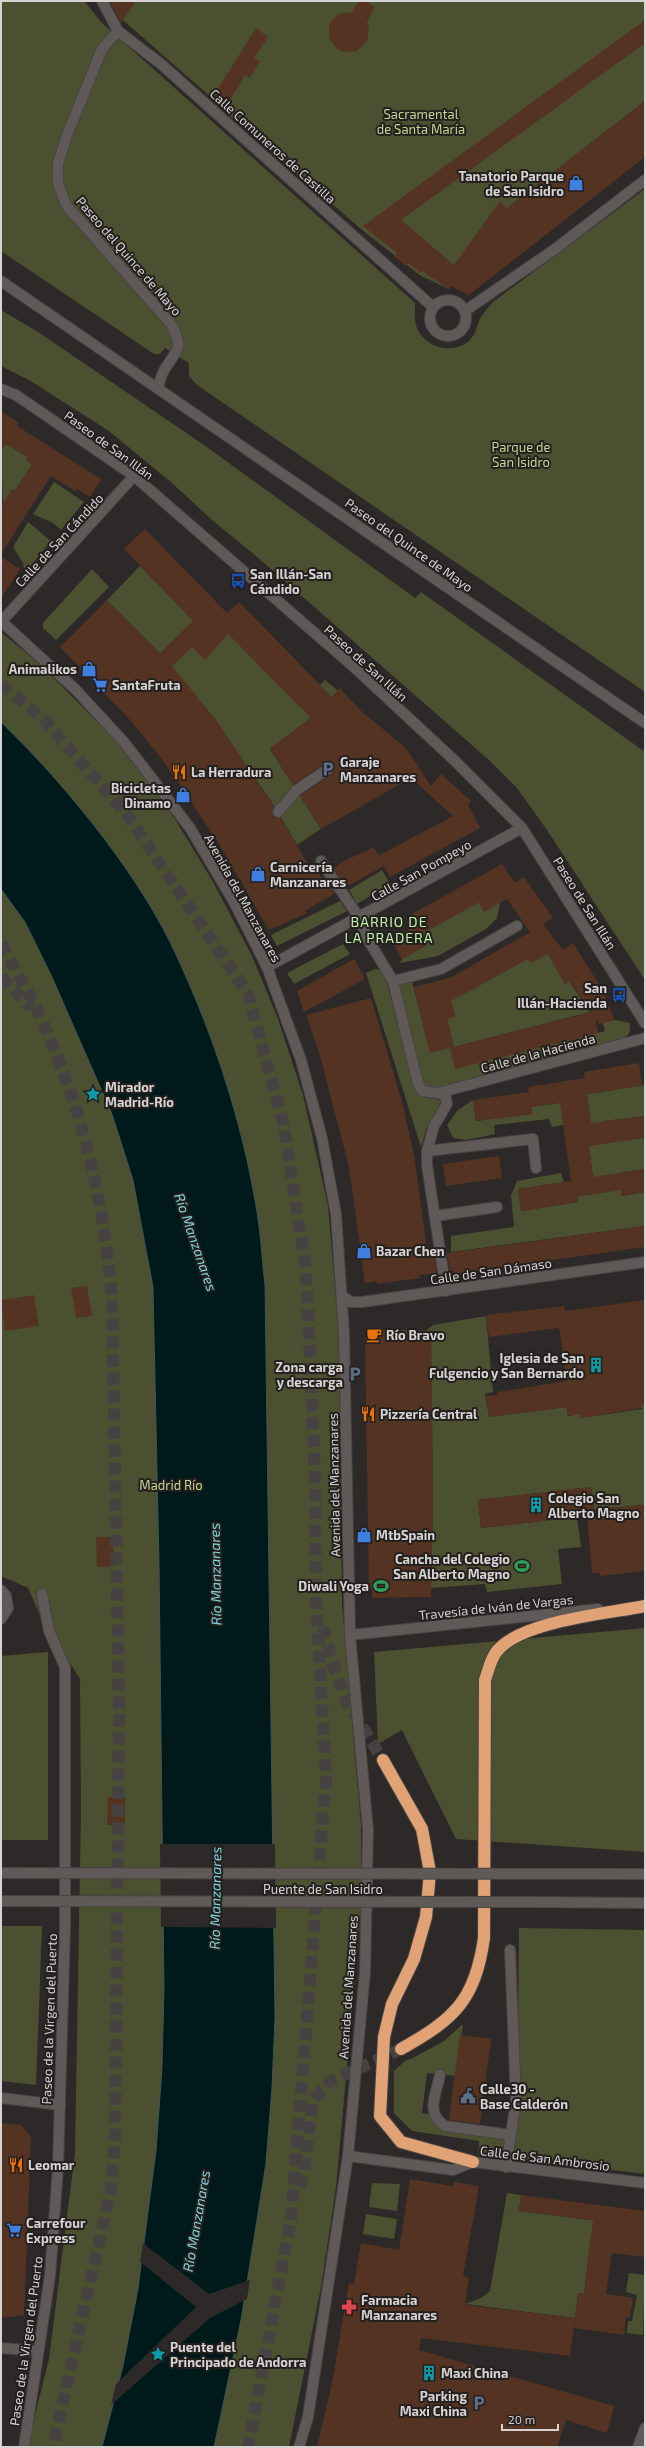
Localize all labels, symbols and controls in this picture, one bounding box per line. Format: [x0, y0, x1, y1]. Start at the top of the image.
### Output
street label: Calle Comuneros de Castilla [207, 85, 339, 207]
park label: Sacramental de Santa María [377, 106, 465, 137]
place label: Tanatorio Parque de San Isidro [458, 168, 564, 199]
shop icon: Tanatorio Parque de San Isidro [567, 174, 585, 192]
street label: Paseo del Quince de Mayo [73, 193, 185, 319]
street label: Paseo de San Illán [61, 407, 157, 483]
park label: Parque de San Isidro [492, 439, 550, 470]
street label: Calle de San Cándido [12, 490, 106, 590]
street label: Paseo del Quince de Mayo [342, 495, 476, 595]
place label: San Illán-San Cándido [250, 566, 332, 597]
bus stop icon: San Illán-San Cándido [229, 572, 247, 590]
street label: Paseo de San Illán [321, 621, 411, 705]
shop icon: Animalikos [80, 660, 98, 678]
place label: Animalikos [9, 661, 77, 677]
supermarket icon: SantaFruta [91, 676, 109, 694]
place label: SantaFruta [112, 677, 181, 693]
place label: Garaje Manzanares [340, 754, 416, 785]
parking icon: Garaje Manzanares [319, 760, 337, 778]
restaurant icon: La Herradura [170, 763, 188, 781]
place label: La Herradura [191, 764, 271, 780]
place label: Bicicletas Dinamo [111, 780, 171, 811]
shop icon: Bicicletas Dinamo [174, 786, 192, 804]
street label: Avenida del Manzanares [201, 831, 285, 965]
street label: Calle San Pompeyo [368, 836, 474, 904]
street label: Paseo de San Illán [550, 854, 620, 952]
place label: Carnicería Manzanares [270, 859, 346, 890]
shop icon: Carnicería Manzanares [249, 865, 267, 883]
district label: BARRIO DE LA PRADERA [345, 913, 433, 946]
place label: San Illán-Hacienda [517, 980, 607, 1011]
bus stop icon: San Illán-Hacienda [610, 986, 628, 1004]
street label: Calle de la Hacienda [479, 1030, 597, 1076]
place label: Mirador Madrid-Río [105, 1079, 174, 1110]
place icon: Mirador Madrid-Río [84, 1085, 102, 1103]
water label: Río Manzanares [171, 1191, 221, 1293]
shop icon: Bazar Chen [355, 1242, 373, 1260]
place label: Bazar Chen [376, 1243, 445, 1259]
street label: Calle de San Dámaso [429, 1255, 553, 1287]
cafe icon: Río Bravo [365, 1326, 383, 1344]
place label: Río Bravo [386, 1327, 445, 1343]
place label: Iglesia de San Fulgencio y San Bernardo [429, 1350, 584, 1381]
building icon: Iglesia de San Fulgencio y San Bernardo [587, 1356, 605, 1374]
place label: Zona carga y descarga [275, 1359, 343, 1390]
parking icon: Zona carga y descarga [346, 1365, 364, 1383]
restaurant icon: Pizzería Central [359, 1405, 377, 1423]
place label: Pizzería Central [380, 1406, 478, 1422]
street label: Avenida del Manzanares [325, 1413, 343, 1557]
park label: Madrid Río [139, 1477, 203, 1493]
place label: Colegio San Alberto Magno [548, 1490, 640, 1521]
building icon: Colegio San Alberto Magno [527, 1496, 545, 1514]
water label: Río Manzanares [206, 1523, 224, 1625]
shop icon: MtbSpain [355, 1526, 373, 1544]
place label: MtbSpain [376, 1527, 435, 1543]
place label: Cancha del Colegio San Alberto Magno [393, 1551, 510, 1582]
sports icon: Cancha del Colegio San Alberto Magno [513, 1557, 531, 1575]
sports icon: Diwali Yoga [372, 1577, 390, 1595]
place label: Diwali Yoga [298, 1578, 369, 1594]
street label: Travesía de Iván de Vargas [418, 1591, 574, 1623]
water label: Río Manzanares [206, 1847, 224, 1949]
street label: Puente de San Isidro [263, 1881, 383, 1897]
street label: Avenida del Manzanares [335, 1915, 361, 2059]
street label: Paseo de la Virgen del Puerto [38, 1933, 60, 2105]
place label: Calle30 - Base Calderón [480, 2081, 568, 2112]
public building icon: Calle30 - Base Calderón [459, 2087, 477, 2105]
street label: Calle de San Ambrosio [479, 2142, 611, 2174]
restaurant icon: Leomar [7, 2156, 25, 2174]
place label: Leomar [28, 2157, 75, 2173]
water label: Río Manzanares [179, 2169, 213, 2273]
place label: Carrefour Express [26, 2215, 86, 2246]
supermarket icon: Carrefour Express [5, 2221, 23, 2239]
street label: Paseo de la Virgen del Puerto [6, 2255, 46, 2427]
place label: Farmacia Manzanares [361, 2292, 437, 2323]
pharmacy icon: Farmacia Manzanares [340, 2298, 358, 2316]
place label: Puente del Principado de Andorra [170, 2339, 306, 2370]
place icon: Puente del Principado de Andorra [149, 2345, 167, 2363]
building icon: Maxi China [420, 2364, 438, 2382]
place label: Maxi China [441, 2365, 508, 2381]
place label: Parking Maxi China [400, 2388, 467, 2419]
parking icon: Parking Maxi China [470, 2394, 488, 2412]
scale bar [502, 2406, 558, 2432]
text: 20 m [508, 2412, 535, 2426]

